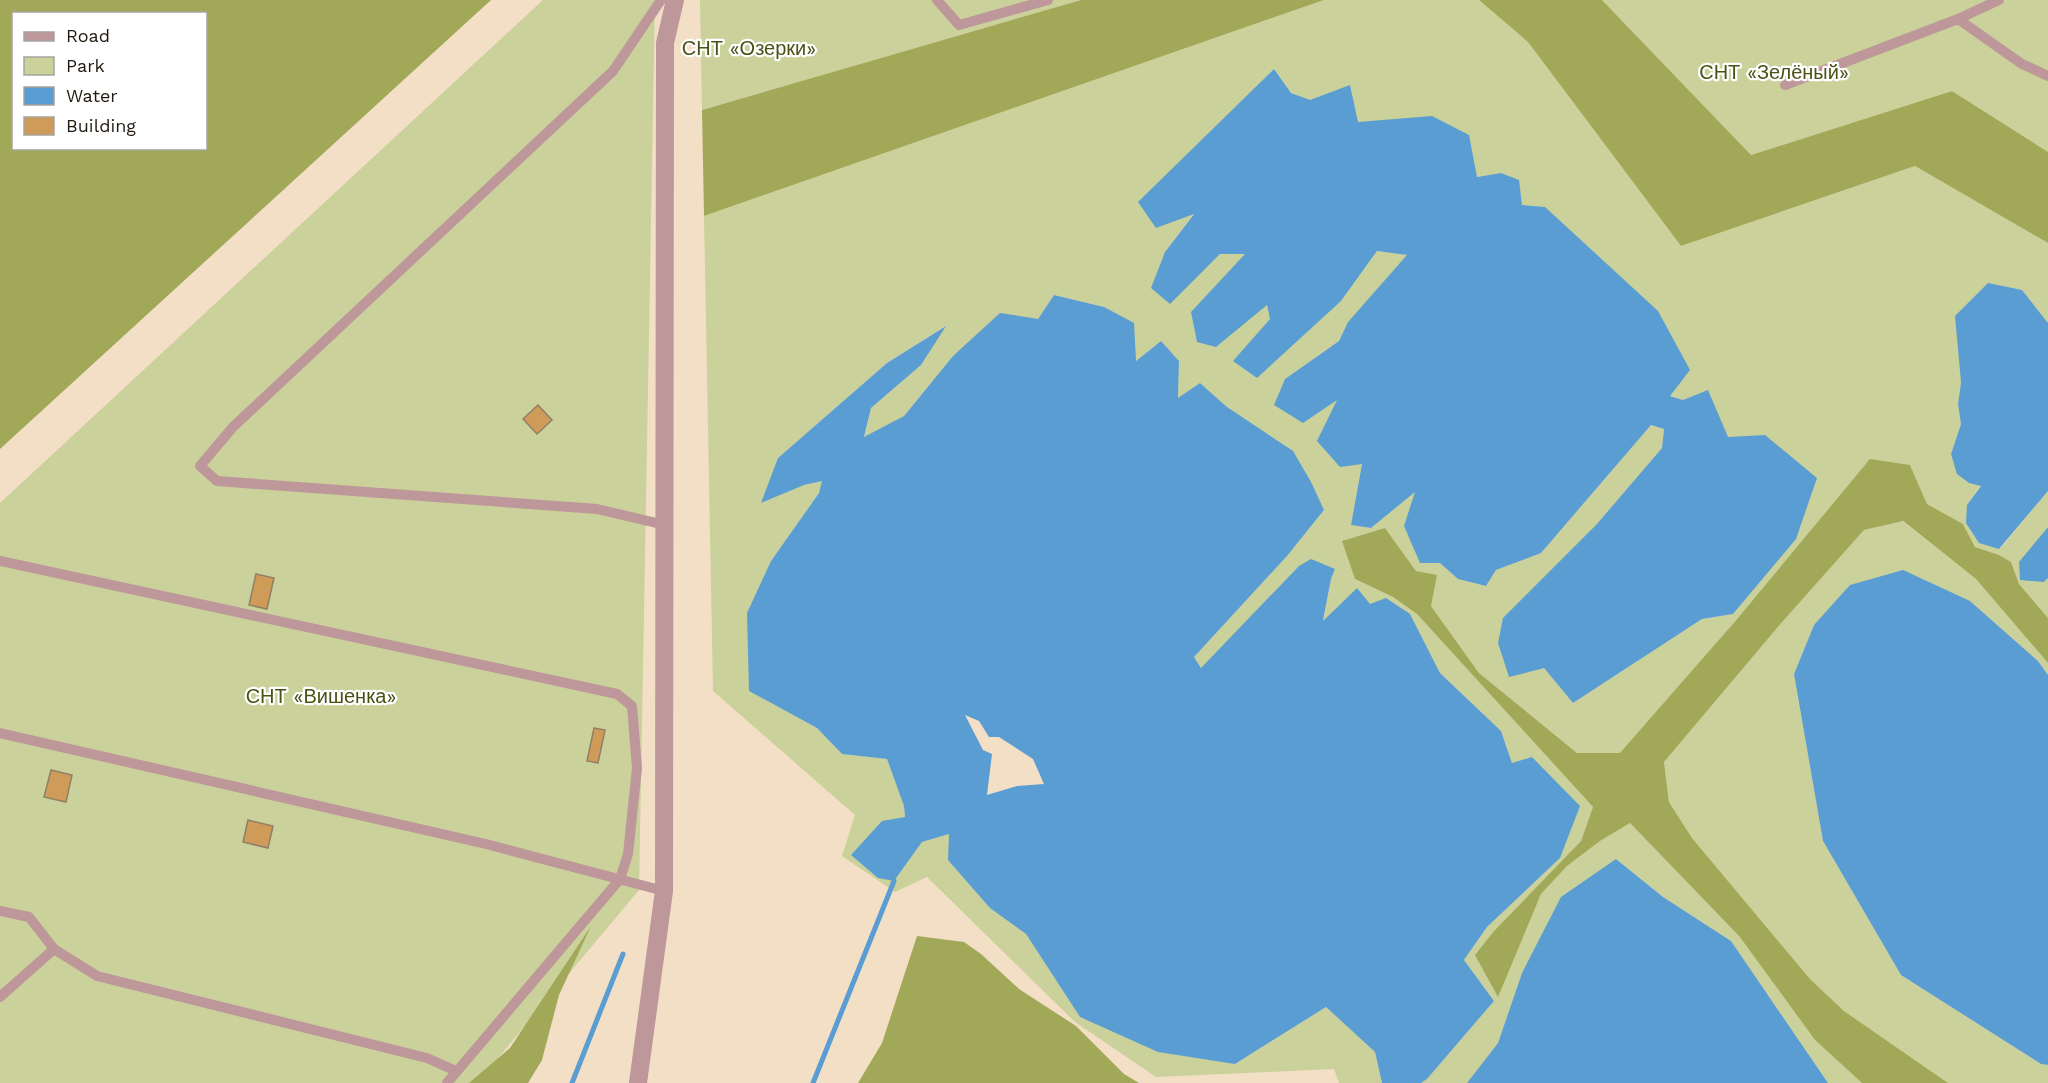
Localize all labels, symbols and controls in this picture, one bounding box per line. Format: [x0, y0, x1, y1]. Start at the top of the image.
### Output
legend [12, 12, 207, 150]
text: Road [66, 25, 110, 46]
park label: СНТ «Озерки» [682, 36, 816, 60]
text: Park [66, 55, 105, 76]
park label: СНТ «Зелёный» [1699, 60, 1849, 84]
text: Water [66, 85, 118, 106]
text: Building [66, 115, 136, 136]
park label: СНТ «Вишенка» [246, 684, 396, 708]

